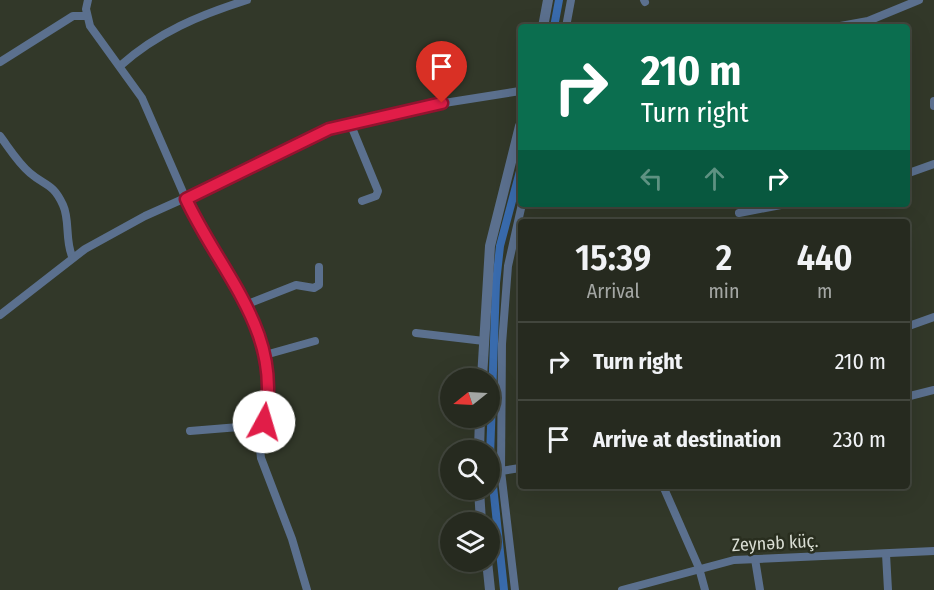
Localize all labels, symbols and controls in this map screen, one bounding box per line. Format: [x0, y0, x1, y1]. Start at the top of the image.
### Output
pin [416, 41, 467, 103]
text: 210 m [641, 46, 741, 96]
icon: right [542, 48, 620, 126]
icon: arrive [425, 50, 458, 83]
text: Turn right [641, 97, 749, 129]
icon: left [635, 162, 668, 195]
icon: ahead [698, 162, 731, 195]
icon: right [761, 162, 794, 195]
text: 15:39 [575, 236, 651, 280]
text: 2 [716, 236, 732, 280]
text: 440 [797, 236, 853, 280]
text: Arrival [587, 279, 640, 303]
text: min [708, 279, 739, 303]
text: m [817, 279, 832, 303]
icon: right [542, 345, 575, 378]
text: Turn right [593, 348, 682, 375]
text: 210 m [835, 348, 886, 375]
north arrow [440, 368, 500, 428]
map controls [440, 368, 500, 572]
position arrow [232, 390, 296, 454]
icon: arrive [542, 423, 575, 456]
text: Arrive at destination [593, 426, 781, 453]
text: 230 m [833, 426, 886, 453]
button: search [440, 440, 500, 500]
button: layers [440, 512, 500, 572]
street label: Zeynəb küç. [731, 530, 819, 556]

